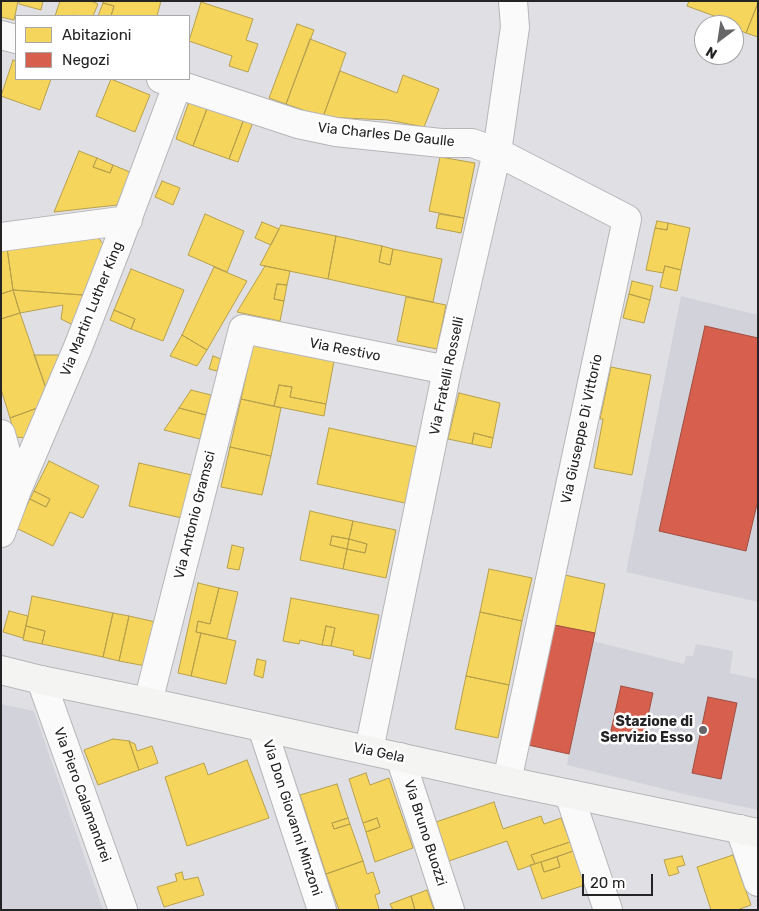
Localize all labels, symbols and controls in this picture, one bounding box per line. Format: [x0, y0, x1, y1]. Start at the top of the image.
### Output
legend [15, 15, 190, 80]
north arrow [694, 15, 744, 65]
text: Abitazioni [62, 26, 131, 44]
text: N [703, 43, 720, 62]
text: Negozi [62, 51, 110, 69]
street label: Via Charles De Gaulle [317, 119, 455, 151]
street label: Via Martin Luther King [57, 239, 127, 379]
street label: Via Fratelli Rosselli [426, 315, 468, 437]
street label: Via Restivo [308, 335, 382, 365]
street label: Via Giuseppe Di Vittorio [558, 353, 606, 505]
street label: Via Antonio Gramsci [171, 449, 219, 581]
place label: Stazione di Servizio Esso [600, 714, 693, 746]
marker: Stazione di Servizio Esso [697, 724, 709, 736]
street label: Via Piero Calamandrei [50, 725, 114, 865]
street label: Via Don Giovanni Minzoni [259, 738, 325, 898]
street label: Via Gela [352, 739, 406, 767]
street label: Via Bruno Buozzi [400, 778, 450, 888]
scale bar [584, 864, 655, 896]
text: 20 m [590, 874, 625, 892]

